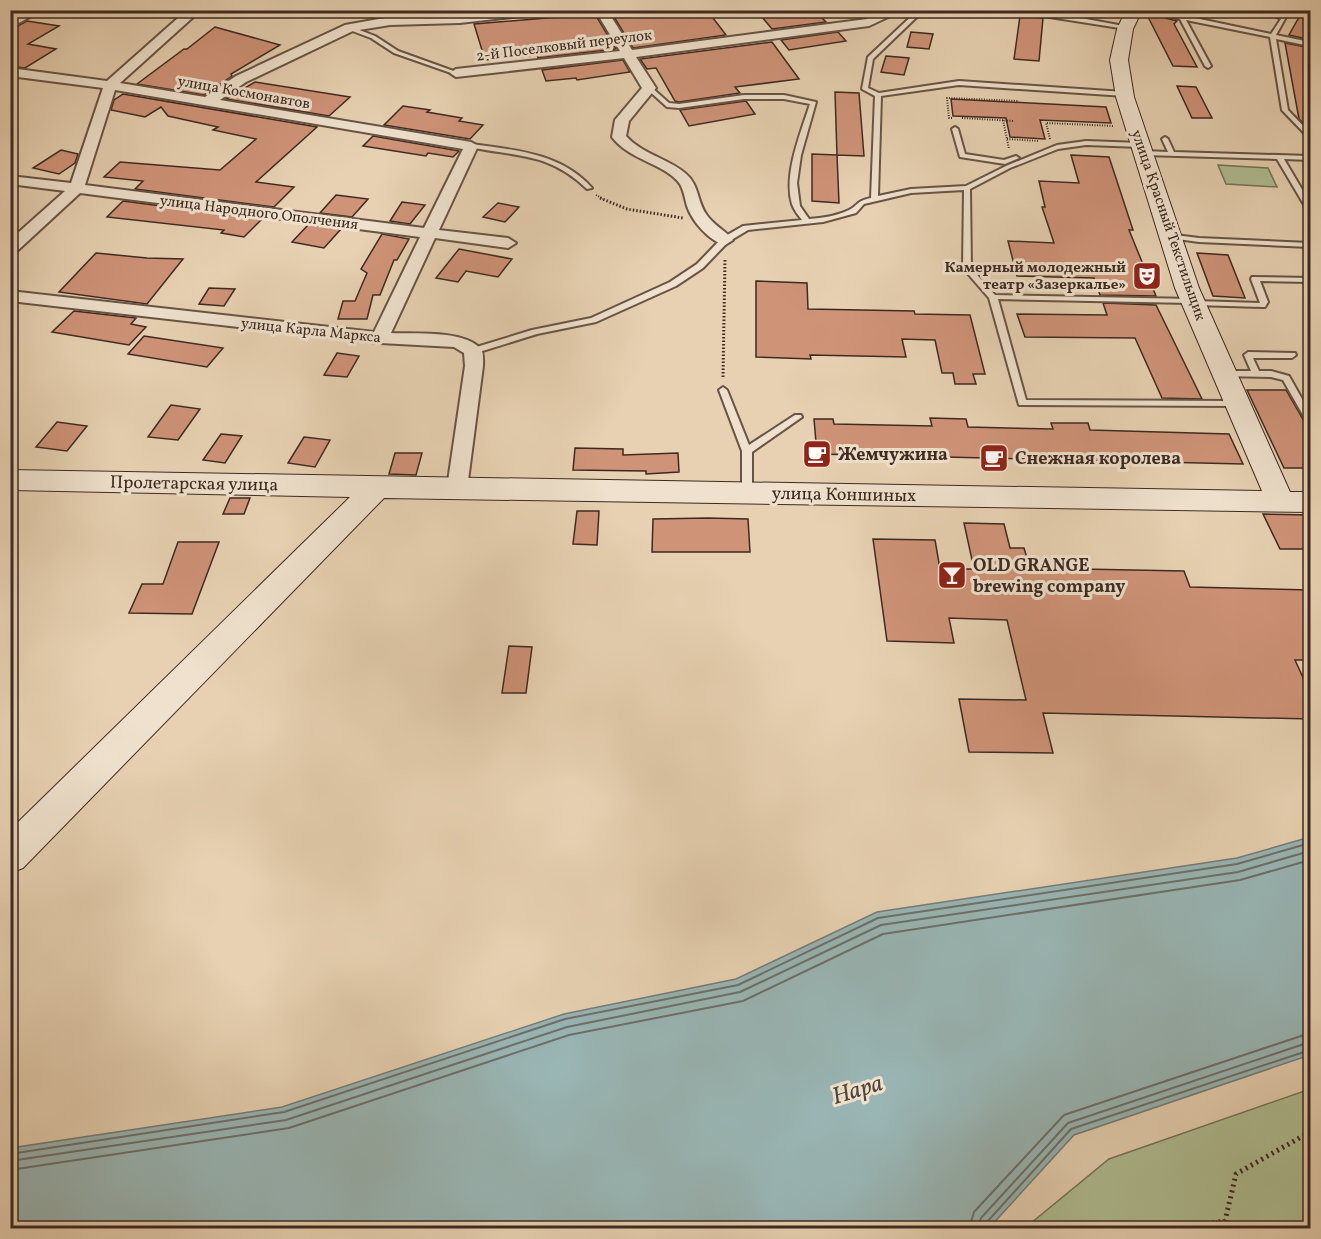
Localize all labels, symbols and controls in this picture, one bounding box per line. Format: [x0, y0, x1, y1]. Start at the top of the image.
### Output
street label: 2-й Поселковый переулок [475, 25, 653, 68]
street label: улица Космонавтов [176, 71, 312, 115]
street label: улица Красный Текстильщик [1125, 127, 1210, 324]
street label: улица Народного Ополчения [158, 191, 359, 236]
place label: Камерный молодежный театр «Зазеркалье» [945, 258, 1126, 296]
theatre icon: Камерный молодежный театр «Зазеркалье» [1131, 260, 1163, 292]
street label: улица Карла Маркса [240, 314, 382, 349]
cafe icon: Жемчужина [801, 438, 833, 470]
cafe icon: Снежная королева [978, 442, 1010, 474]
place label: Жемчужина [838, 443, 948, 468]
place label: Снежная королева [1015, 447, 1181, 472]
street label: Пролетарская улица [110, 471, 278, 498]
street label: улица Коншиных [771, 482, 917, 509]
place label: OLD GRANGE brewing company [973, 554, 1125, 600]
bar icon: OLD GRANGE brewing company [936, 559, 968, 591]
water label: Нара [828, 1067, 887, 1115]

